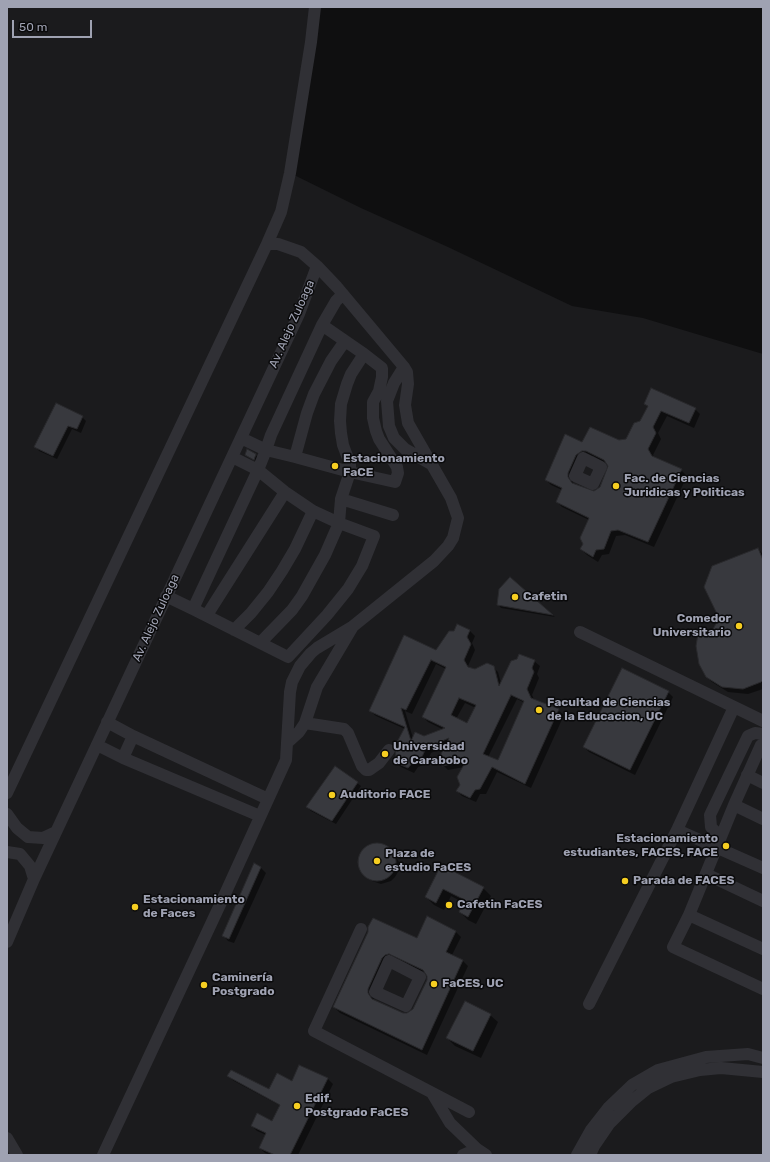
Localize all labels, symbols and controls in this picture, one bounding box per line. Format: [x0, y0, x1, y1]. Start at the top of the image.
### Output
scale bar [14, 12, 94, 38]
text: 50 m [19, 20, 47, 34]
street label: Av. Alejo Zuloaga [266, 278, 318, 370]
place label: Estacionamiento FaCE [343, 452, 445, 480]
marker: Estacionamiento FaCE [330, 461, 340, 471]
place label: Fac. de Ciencias Juridicas y Politicas [624, 472, 745, 500]
marker: Fac. de Ciencias Juridicas y Politicas [611, 481, 621, 491]
street label: Av. Alejo Zuloaga [129, 572, 183, 664]
place label: Cafetin [523, 590, 568, 604]
marker: Cafetin [510, 592, 520, 602]
place label: Comedor Universitario [653, 612, 731, 640]
marker: Comedor Universitario [734, 621, 744, 631]
place label: Facultad de Ciencias de la Educacion, UC [547, 696, 670, 724]
marker: Facultad de Ciencias de la Educacion, UC [534, 705, 544, 715]
place label: Universidad de Carabobo [393, 740, 468, 768]
marker: Universidad de Carabobo [380, 749, 390, 759]
place label: Auditorio FACE [340, 788, 430, 802]
marker: Auditorio FACE [327, 790, 337, 800]
place label: Estacionamiento estudiantes, FACES, FACE [563, 832, 718, 860]
marker: Estacionamiento estudiantes, FACES, FACE [721, 841, 731, 851]
place label: Plaza de estudio FaCES [385, 847, 471, 875]
marker: Plaza de estudio FaCES [372, 856, 382, 866]
place label: Parada de FACES [633, 874, 734, 888]
marker: Parada de FACES [620, 876, 630, 886]
place label: Estacionamiento de Faces [143, 893, 245, 921]
place label: Cafetin FaCES [457, 898, 542, 912]
marker: Cafetin FaCES [444, 900, 454, 910]
marker: Estacionamiento de Faces [130, 902, 140, 912]
place label: Caminería Postgrado [212, 971, 275, 999]
place label: FaCES, UC [442, 977, 503, 991]
marker: FaCES, UC [429, 979, 439, 989]
marker: Caminería Postgrado [199, 980, 209, 990]
place label: Edif. Postgrado FaCES [305, 1092, 408, 1120]
marker: Edif. Postgrado FaCES [292, 1101, 302, 1111]

